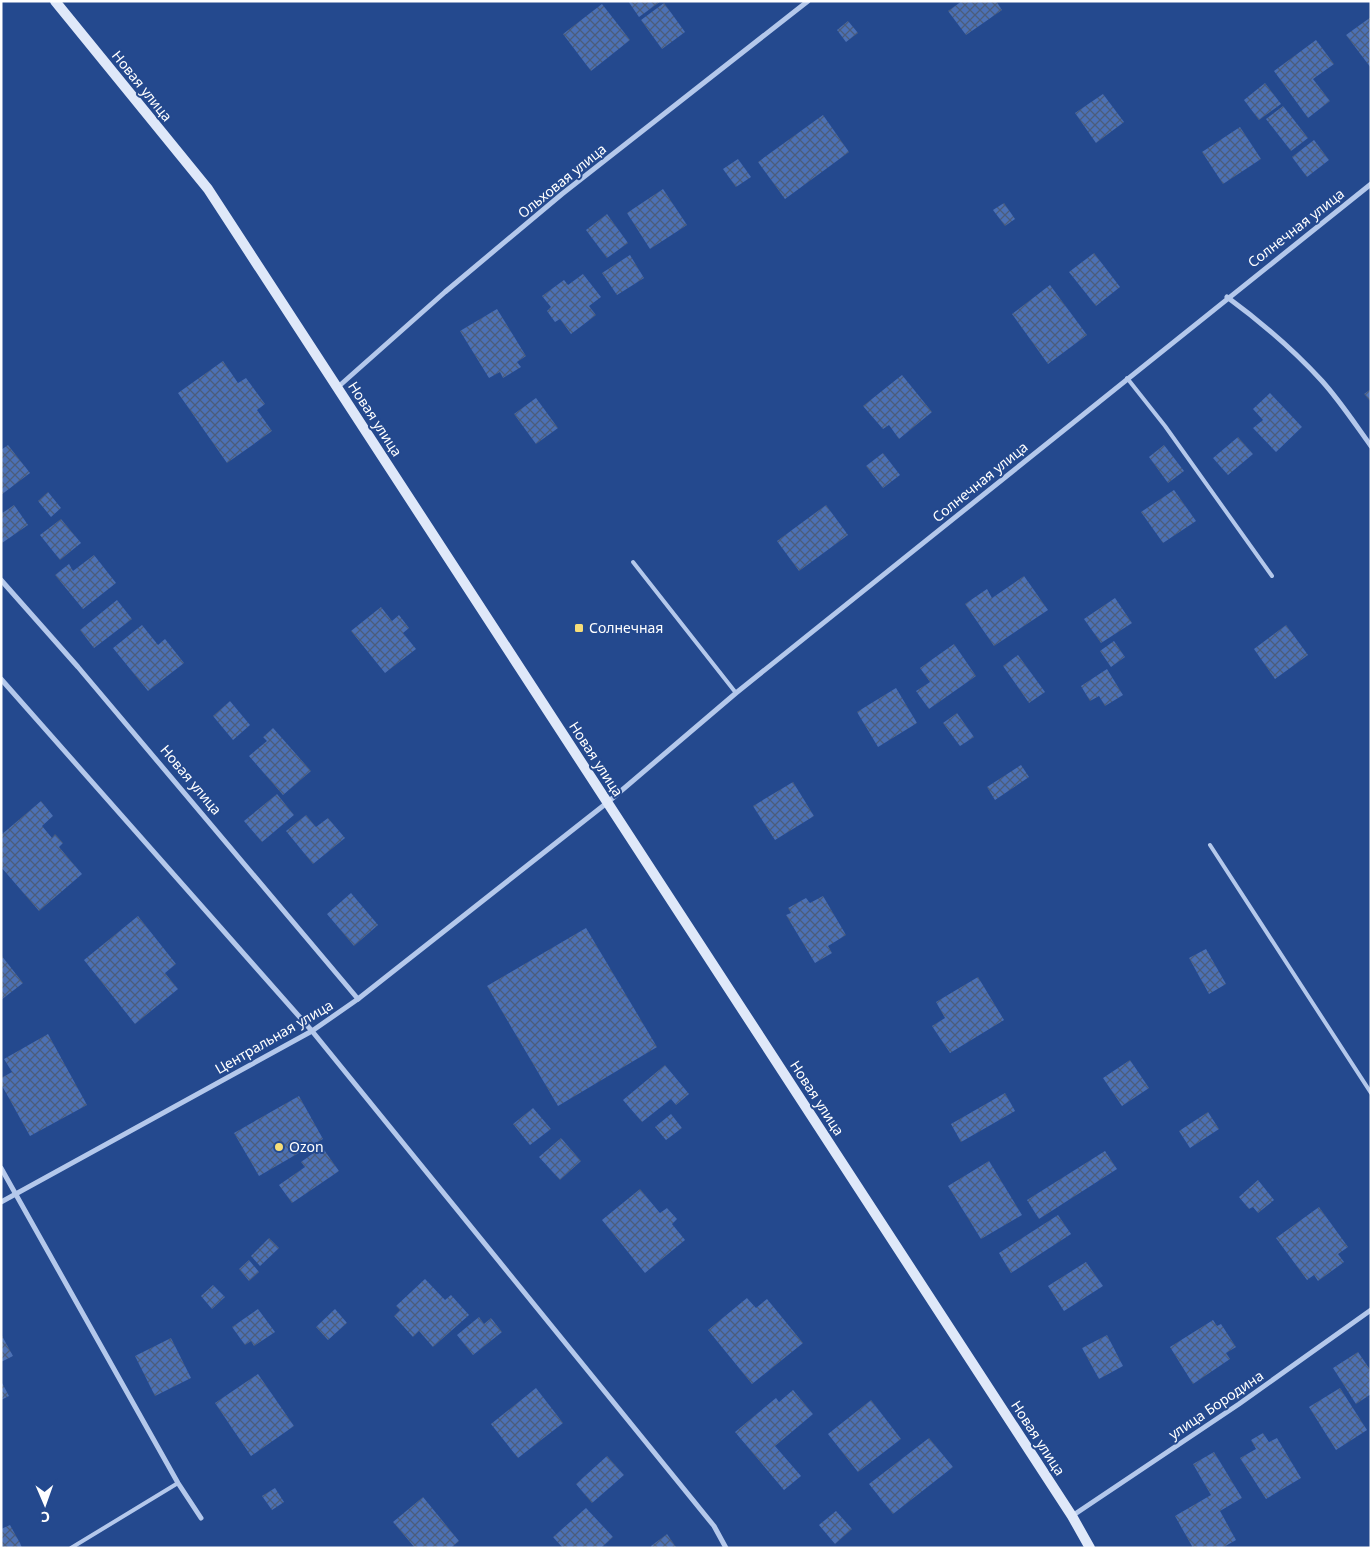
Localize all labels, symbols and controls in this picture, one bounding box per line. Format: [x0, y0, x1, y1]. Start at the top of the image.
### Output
street label: Новая улица [108, 46, 177, 125]
street label: Ольховая улица [514, 139, 610, 222]
street label: Солнечная улица [1243, 184, 1348, 271]
street label: Новая улица [344, 378, 407, 460]
street label: Солнечная улица [928, 437, 1031, 526]
place label: Солнечная [589, 618, 663, 637]
marker: Солнечная [573, 622, 585, 634]
street label: Новая улица [565, 718, 628, 800]
street label: Новая улица [157, 741, 226, 819]
street label: Центральная улица [211, 995, 336, 1078]
street label: Новая улица [786, 1057, 849, 1139]
place label: Ozon [289, 1137, 324, 1156]
marker: Ozon [273, 1141, 285, 1153]
street label: улица Бородина [1165, 1366, 1267, 1443]
street label: Новая улица [1007, 1397, 1070, 1479]
north arrow [20, 1479, 70, 1529]
text: С [41, 1508, 50, 1527]

